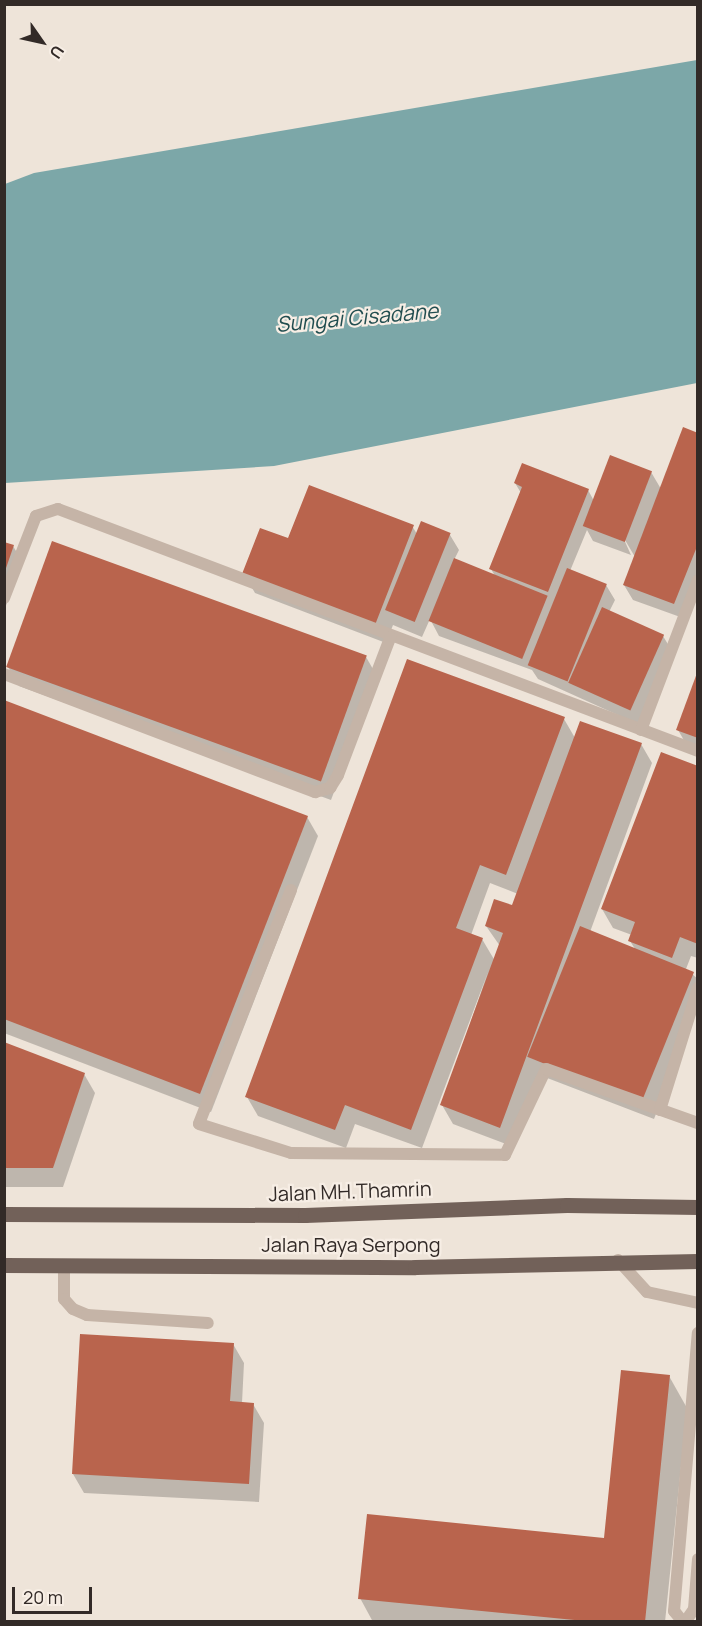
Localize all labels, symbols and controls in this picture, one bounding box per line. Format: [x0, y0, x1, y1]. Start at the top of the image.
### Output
north arrow [12, 12, 72, 72]
text: U [45, 41, 69, 63]
water label: Sungai Cisadane [275, 297, 439, 337]
street label: Jalan MH.Thamrin [268, 1176, 432, 1206]
street label: Jalan Raya Serpong [261, 1232, 441, 1256]
scale bar [15, 1575, 94, 1613]
text: 20 m [23, 1585, 63, 1609]

